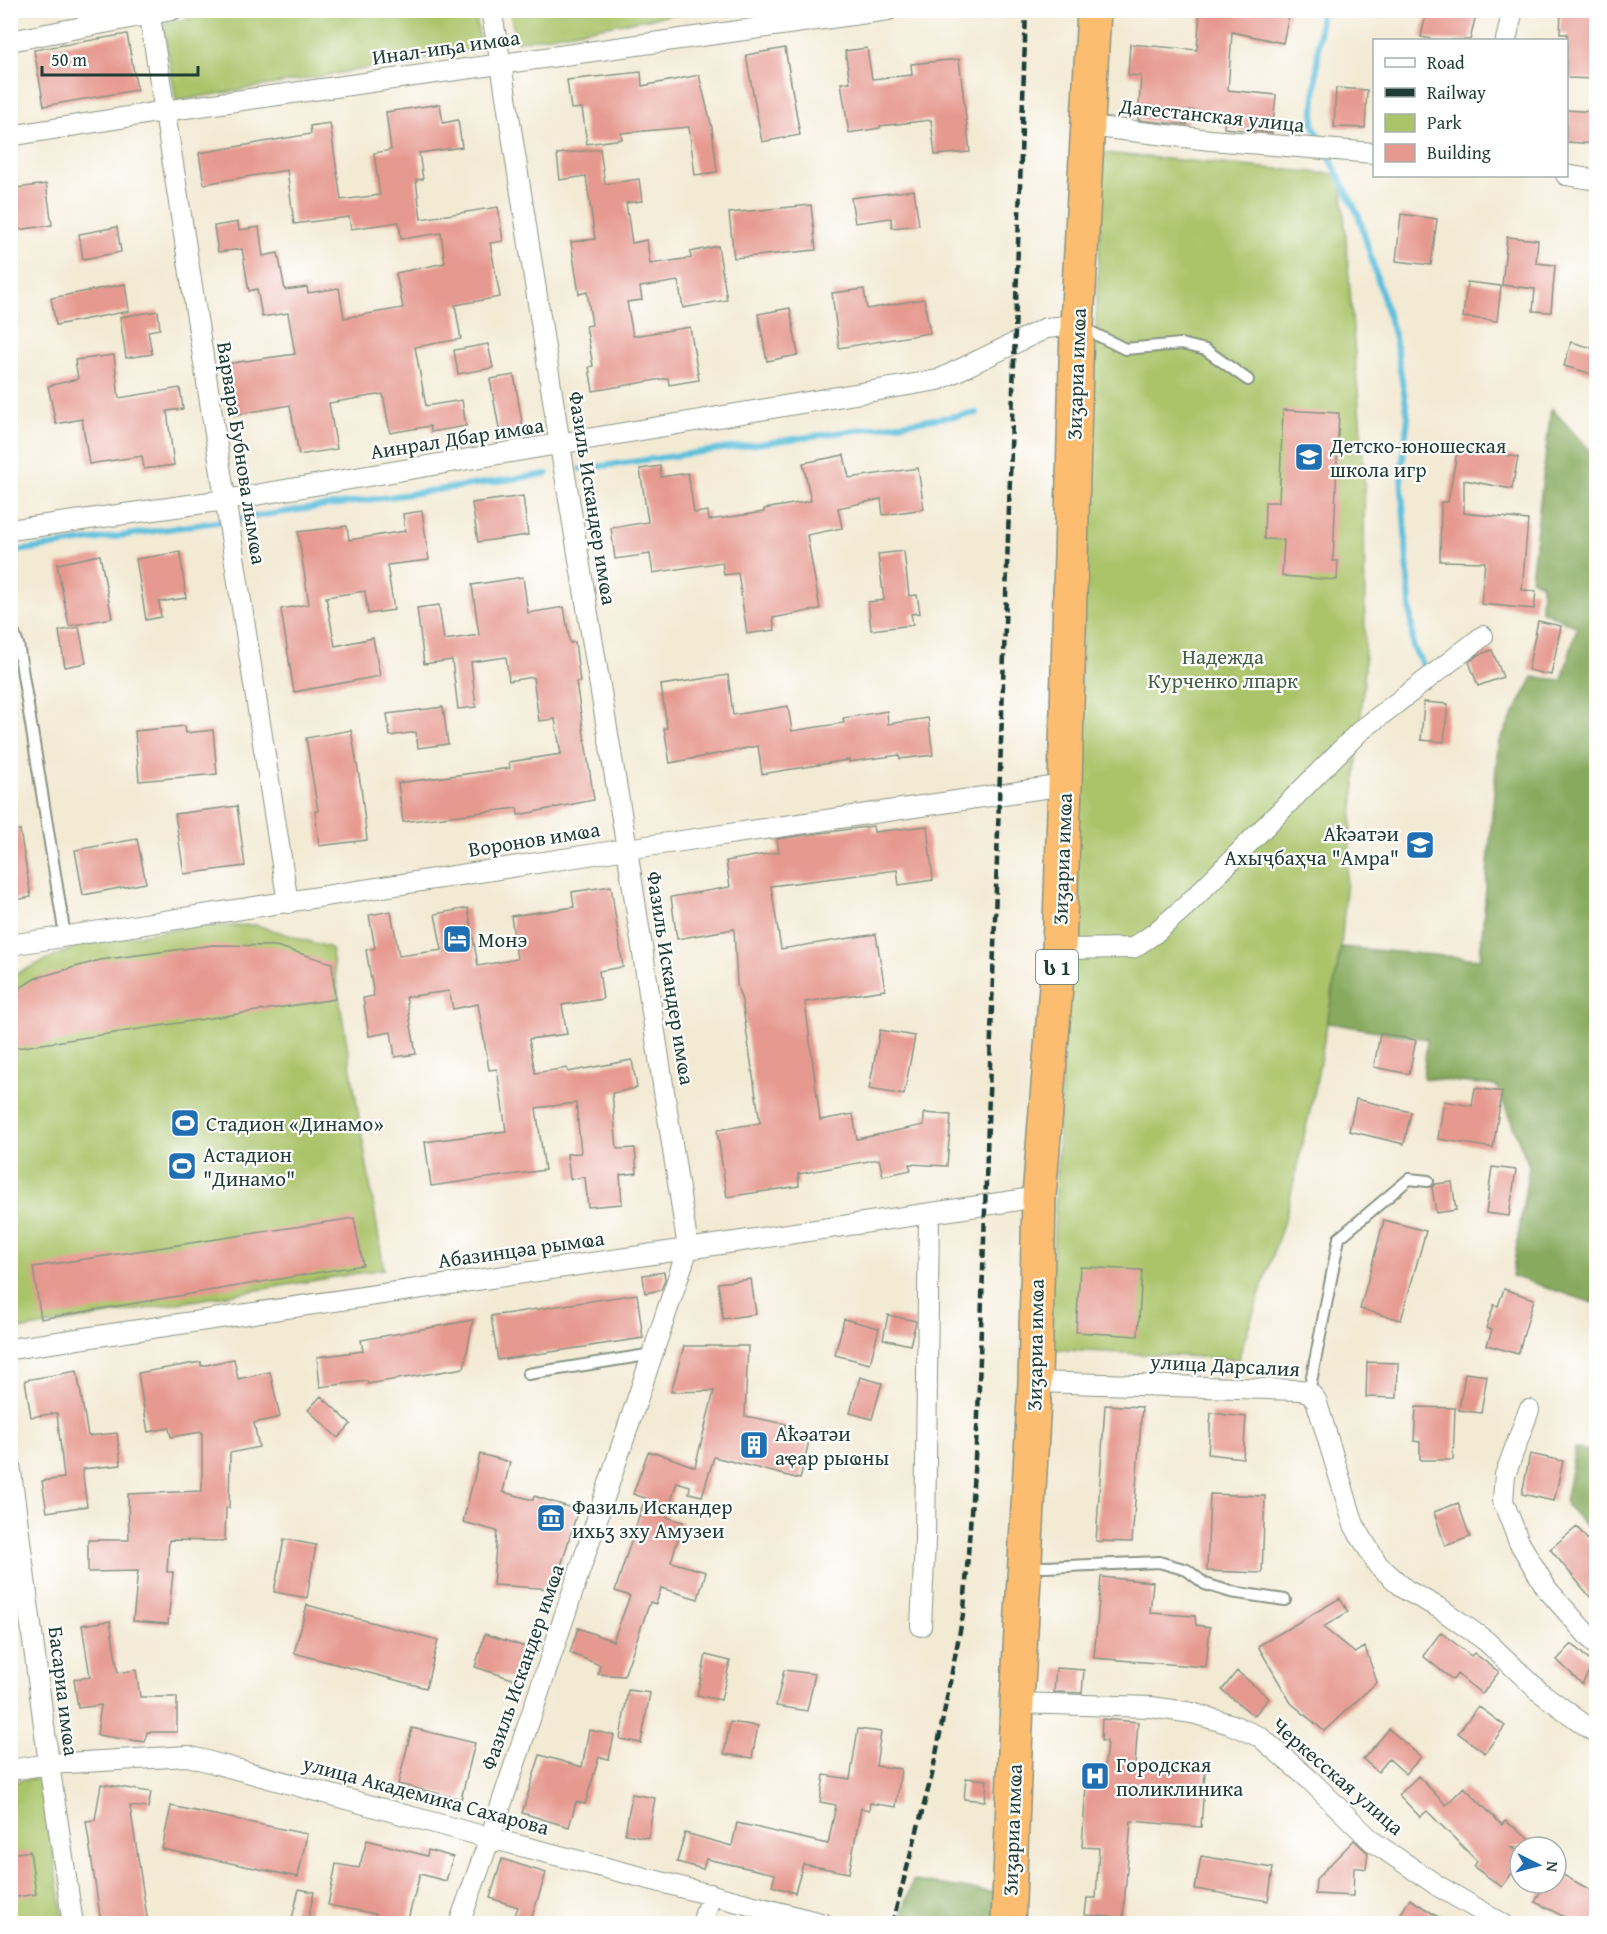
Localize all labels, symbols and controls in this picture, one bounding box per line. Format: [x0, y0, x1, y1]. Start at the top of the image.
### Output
street label: Инал-иҧа имҩа [370, 21, 522, 73]
scale bar [42, 39, 198, 77]
legend [1373, 39, 1568, 177]
text: 50 m [51, 46, 87, 73]
text: Road [1427, 49, 1465, 76]
text: Railway [1427, 79, 1486, 106]
street label: Дагестанская улица [1117, 90, 1306, 140]
text: Park [1427, 109, 1463, 136]
text: Building [1427, 139, 1491, 166]
street label: Ӡиӡариа имҩа [1058, 307, 1094, 441]
street label: Варвара Бубнова лымҩа [209, 339, 275, 567]
street label: Фазиль Искандер имҩа [561, 389, 625, 607]
street label: Аинрал Дбар имҩа [368, 409, 546, 467]
place label: Детско-юношеская школа игр [1329, 430, 1507, 485]
school or university icon: Детско-юношеская школа игр [1293, 441, 1325, 473]
park label: Надежда Курченко лпарк [1148, 641, 1298, 696]
street label: Ӡиӡариа имҩа [1044, 792, 1080, 926]
street label: Воронов имҩа [466, 813, 602, 865]
place label: Аҟәатәи Ахыҷбаҳча "Амра" [1224, 818, 1399, 873]
school or university icon: Аҟәатәи Ахыҷбаҳча "Амра" [1404, 829, 1436, 861]
street label: Фазиль Искандер имҩа [639, 869, 703, 1087]
hotel icon: Монэ [441, 923, 473, 955]
place label: Монэ [478, 924, 527, 955]
road number: ს 1 [1036, 950, 1078, 984]
sports icon: Cтадион «Динамо» [169, 1107, 201, 1139]
place label: Cтадион «Динамо» [206, 1108, 384, 1139]
place label: Астадион "Динамо" [203, 1139, 295, 1194]
sports icon: Астадион "Динамо" [166, 1150, 198, 1182]
street label: Абазинцәа рымҩа [436, 1222, 606, 1276]
street label: Ӡиӡариа имҩа [1018, 1279, 1052, 1411]
street label: улица Дарсалия [1148, 1346, 1301, 1384]
place label: Аҟәатәи аҿар рыҩны [775, 1418, 890, 1473]
building icon: Аҟәатәи аҿар рыҩны [738, 1429, 770, 1461]
place label: Фазиль Искандер ихьӡ зху Амузеи [572, 1491, 733, 1546]
museum icon: Фазиль Искандер ихьӡ зху Амузеи [535, 1502, 567, 1534]
street label: Фазиль Искандер имҩа [472, 1560, 572, 1774]
street label: Басариа имҩа [41, 1624, 87, 1758]
street label: Черкесская улица [1265, 1710, 1411, 1842]
street label: улица Академика Сахарова [298, 1747, 553, 1843]
place label: Городская поликлиника [1116, 1749, 1243, 1804]
hospital icon: Городская поликлиника [1079, 1760, 1111, 1792]
street label: Ӡиӡариа имҩа [994, 1763, 1030, 1897]
north arrow [1508, 1835, 1568, 1895]
text: N [1540, 1860, 1565, 1873]

